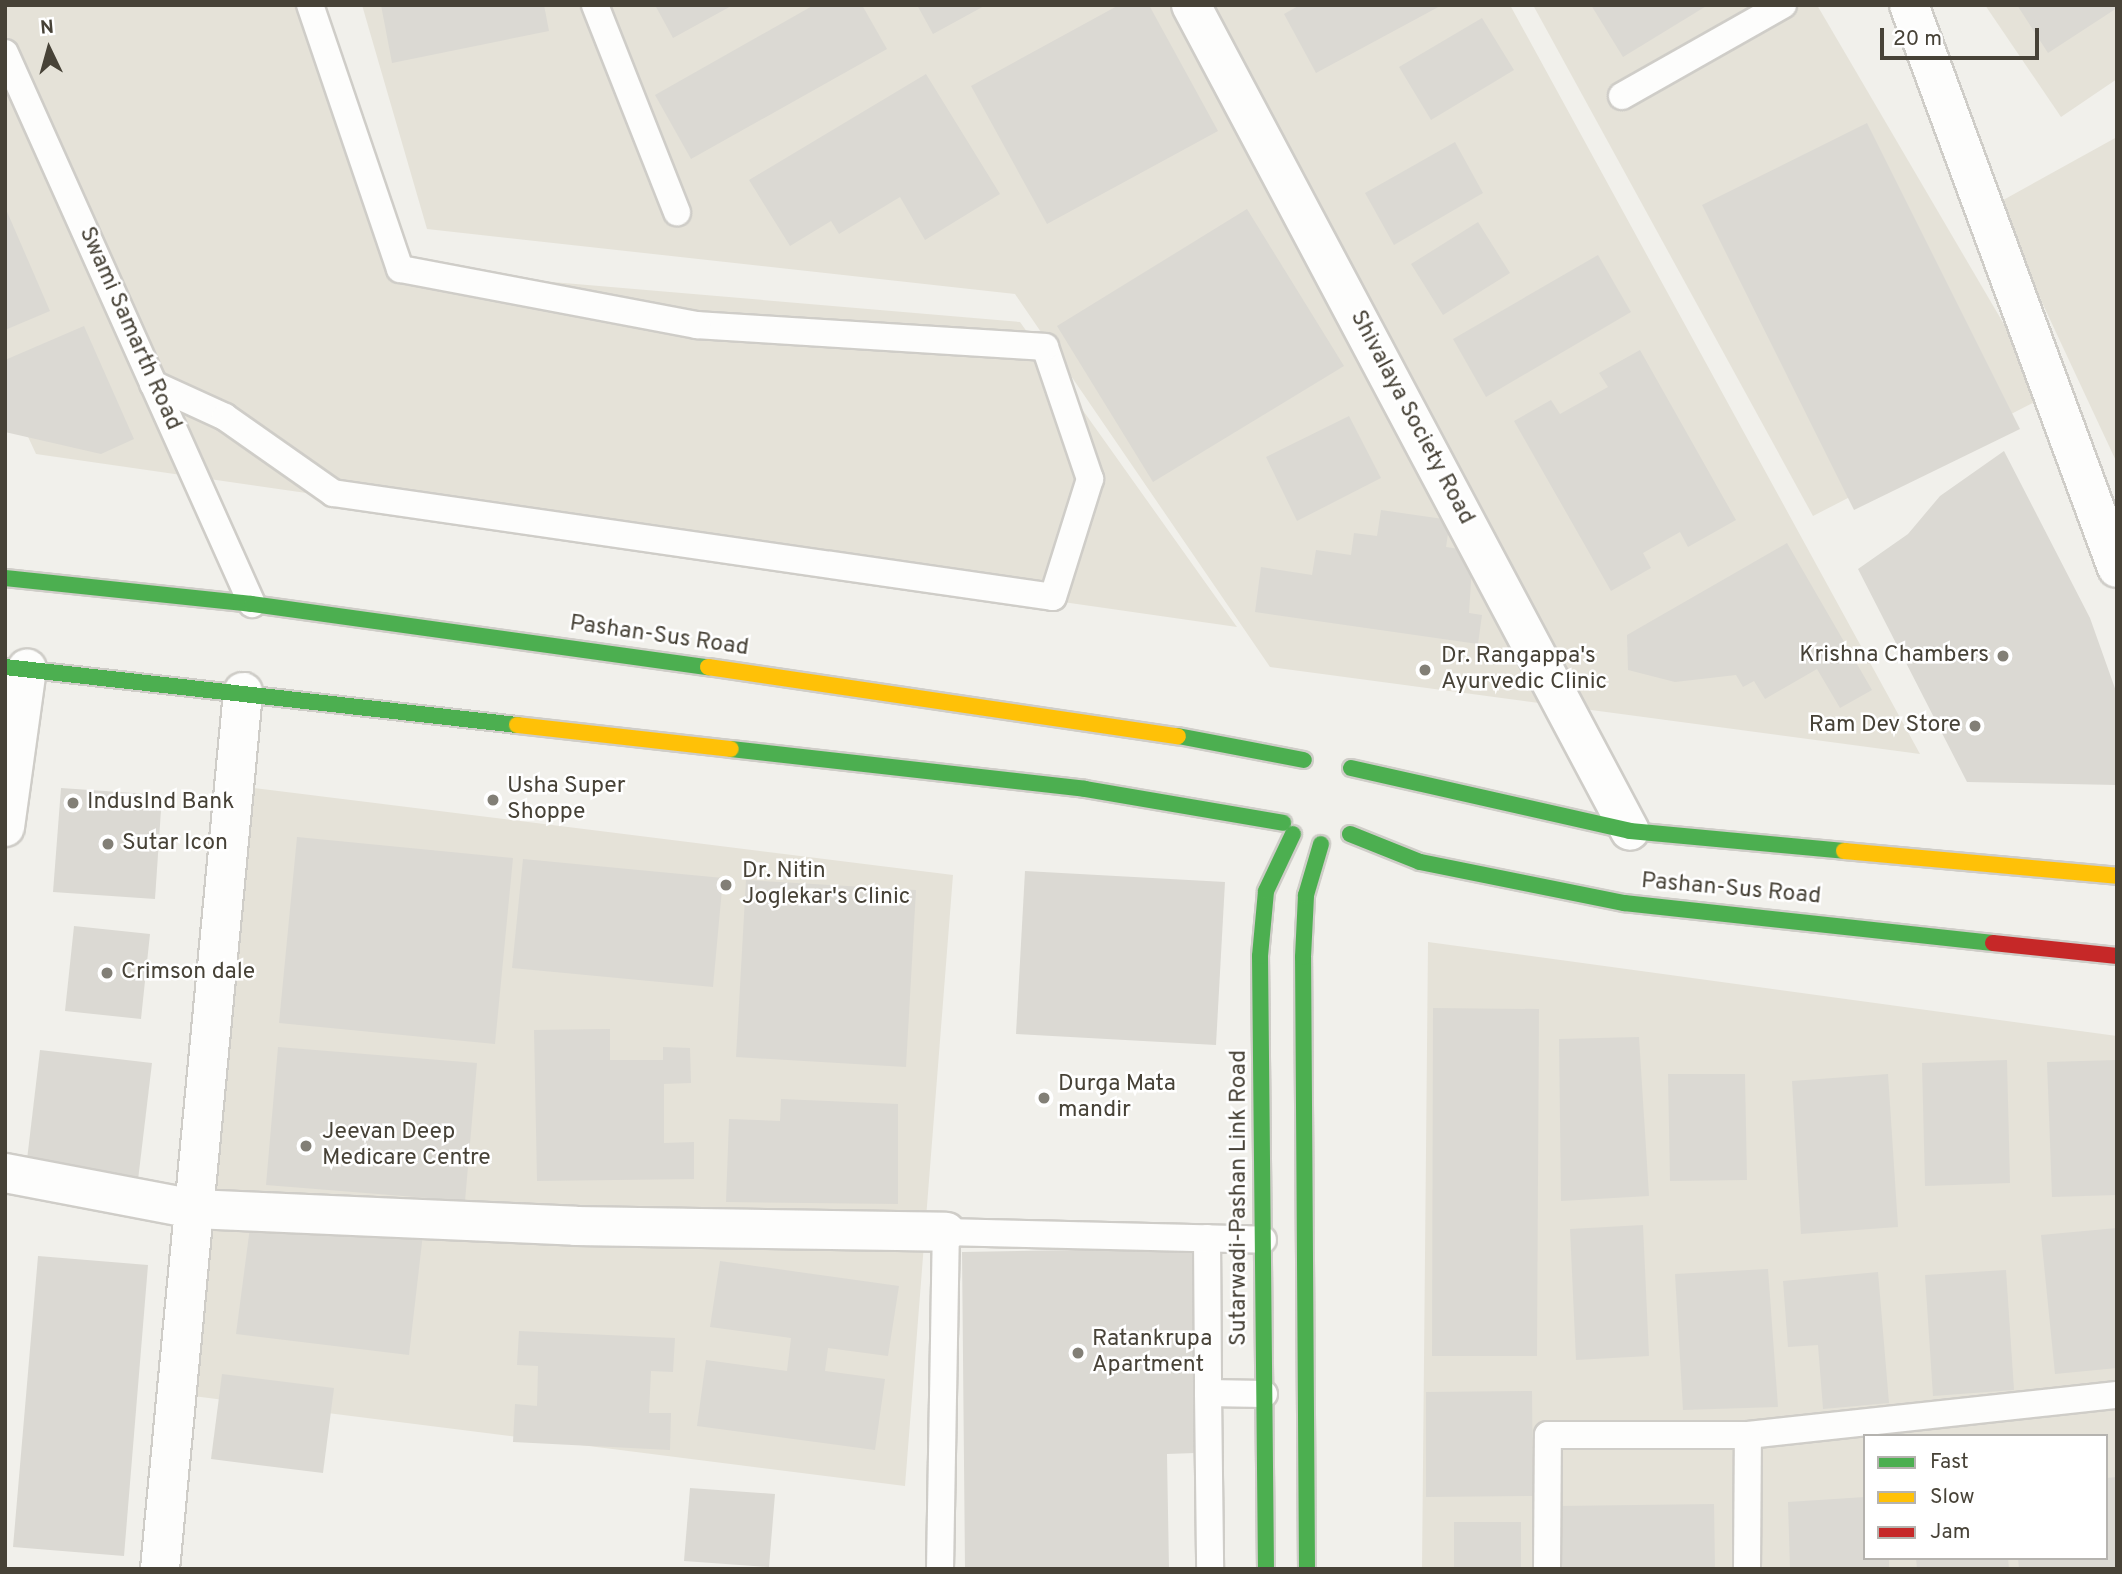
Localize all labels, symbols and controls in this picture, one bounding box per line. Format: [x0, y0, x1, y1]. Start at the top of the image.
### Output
north arrow [14, 14, 84, 84]
scale bar [1884, 14, 2043, 58]
text: N [39, 16, 55, 41]
text: 20 m [1893, 26, 1942, 53]
street label: Swami Samarth Road [72, 223, 186, 435]
street label: Shivalaya Society Road [1343, 306, 1479, 530]
street label: Pashan-Sus Road [568, 611, 750, 663]
place label: Krishna Chambers [1799, 642, 1989, 670]
place label: Dr. Rangappa's Ayurvedic Clinic [1441, 643, 1607, 697]
marker: Krishna Chambers [1995, 648, 2011, 664]
marker: Dr. Rangappa's Ayurvedic Clinic [1415, 660, 1435, 680]
place label: Ram Dev Store [1809, 712, 1961, 740]
marker: Ram Dev Store [1967, 718, 1983, 734]
place label: Usha Super Shoppe [507, 773, 626, 827]
place label: IndusInd Bank [87, 789, 234, 817]
marker: Usha Super Shoppe [485, 792, 501, 808]
marker: IndusInd Bank [65, 795, 81, 811]
place label: Sutar Icon [122, 830, 228, 858]
marker: Sutar Icon [100, 836, 116, 852]
place label: Dr. Nitin Joglekar's Clinic [742, 858, 910, 912]
street label: Pashan-Sus Road [1640, 868, 1822, 912]
marker: Dr. Nitin Joglekar's Clinic [716, 875, 736, 895]
place label: Crimson dale [121, 959, 255, 987]
marker: Crimson dale [99, 965, 115, 981]
street label: Sutarwadi-Pashan Link Road [1226, 1050, 1254, 1346]
place label: Durga Mata mandir [1058, 1071, 1176, 1125]
marker: Durga Mata mandir [1036, 1090, 1052, 1106]
place label: Jeevan Deep Medicare Centre [322, 1119, 491, 1173]
marker: Jeevan Deep Medicare Centre [296, 1136, 316, 1156]
place label: Ratankrupa Apartment [1092, 1326, 1212, 1380]
marker: Ratankrupa Apartment [1070, 1345, 1086, 1361]
legend [1863, 1434, 2108, 1560]
text: Fast [1930, 1449, 1969, 1476]
text: Slow [1930, 1484, 1975, 1511]
text: Jam [1930, 1519, 1971, 1546]

